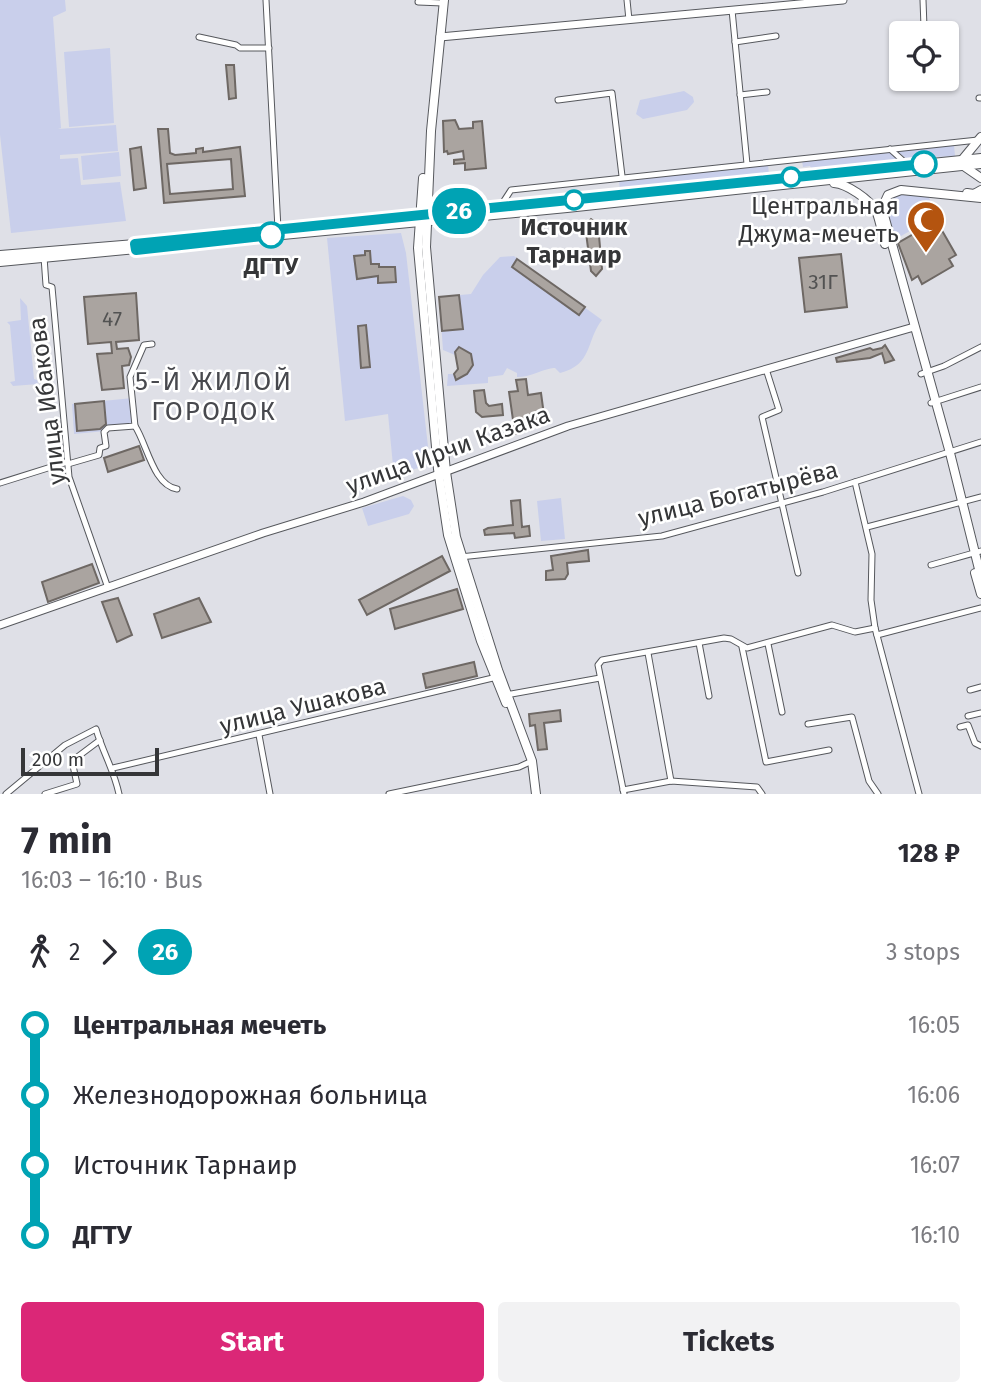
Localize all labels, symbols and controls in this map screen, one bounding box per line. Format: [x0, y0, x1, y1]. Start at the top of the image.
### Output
map controls [889, 21, 959, 91]
button: locate [889, 21, 959, 91]
unlabelled marker [911, 151, 937, 177]
unlabelled marker [781, 167, 801, 187]
line badge: 26 [428, 188, 490, 234]
marker: Источник Тарнаир [564, 190, 584, 210]
place label: Центральная Джума-мечеть [738, 192, 899, 248]
text: 26 [446, 197, 472, 225]
mosque icon: Центральная Джума-мечеть [905, 199, 947, 254]
place label: Источник Тарнаир [521, 213, 628, 269]
marker: ДГТУ [258, 222, 284, 248]
place label: ДГТУ [243, 252, 299, 280]
house number: 31Г [808, 269, 838, 295]
house number: 47 [102, 306, 122, 332]
street label: улица Ибакова [23, 315, 71, 487]
district label: 5-Й ЖИЛОЙ ГОРОДОК [135, 366, 293, 427]
street label: улица Ирчи Казака [342, 400, 554, 500]
street label: улица Богатырёва [635, 456, 841, 532]
street label: улица Ушакова [217, 672, 389, 740]
scale bar [21, 745, 159, 777]
text: 200 m [32, 748, 84, 771]
text: 7 min [21, 817, 113, 863]
text: 128 ₽ [898, 838, 960, 869]
text: 16:03 – 16:10 · Bus [21, 866, 202, 894]
icon: walk [21, 933, 59, 971]
icon: forward [90, 933, 128, 971]
text: 2 [69, 938, 80, 966]
text: 26 [152, 938, 178, 966]
text: 3 stops [886, 938, 960, 966]
text: Центральная мечеть [73, 1010, 326, 1041]
text: 16:05 [908, 1011, 960, 1039]
text: Железнодорожная больница [73, 1080, 428, 1111]
text: 16:06 [907, 1081, 960, 1109]
text: Источник Тарнаир [73, 1150, 298, 1181]
text: 16:07 [910, 1151, 960, 1179]
text: ДГТУ [73, 1220, 132, 1251]
text: 16:10 [910, 1221, 960, 1249]
button: Start [21, 1302, 484, 1382]
button: Tickets [498, 1302, 960, 1382]

